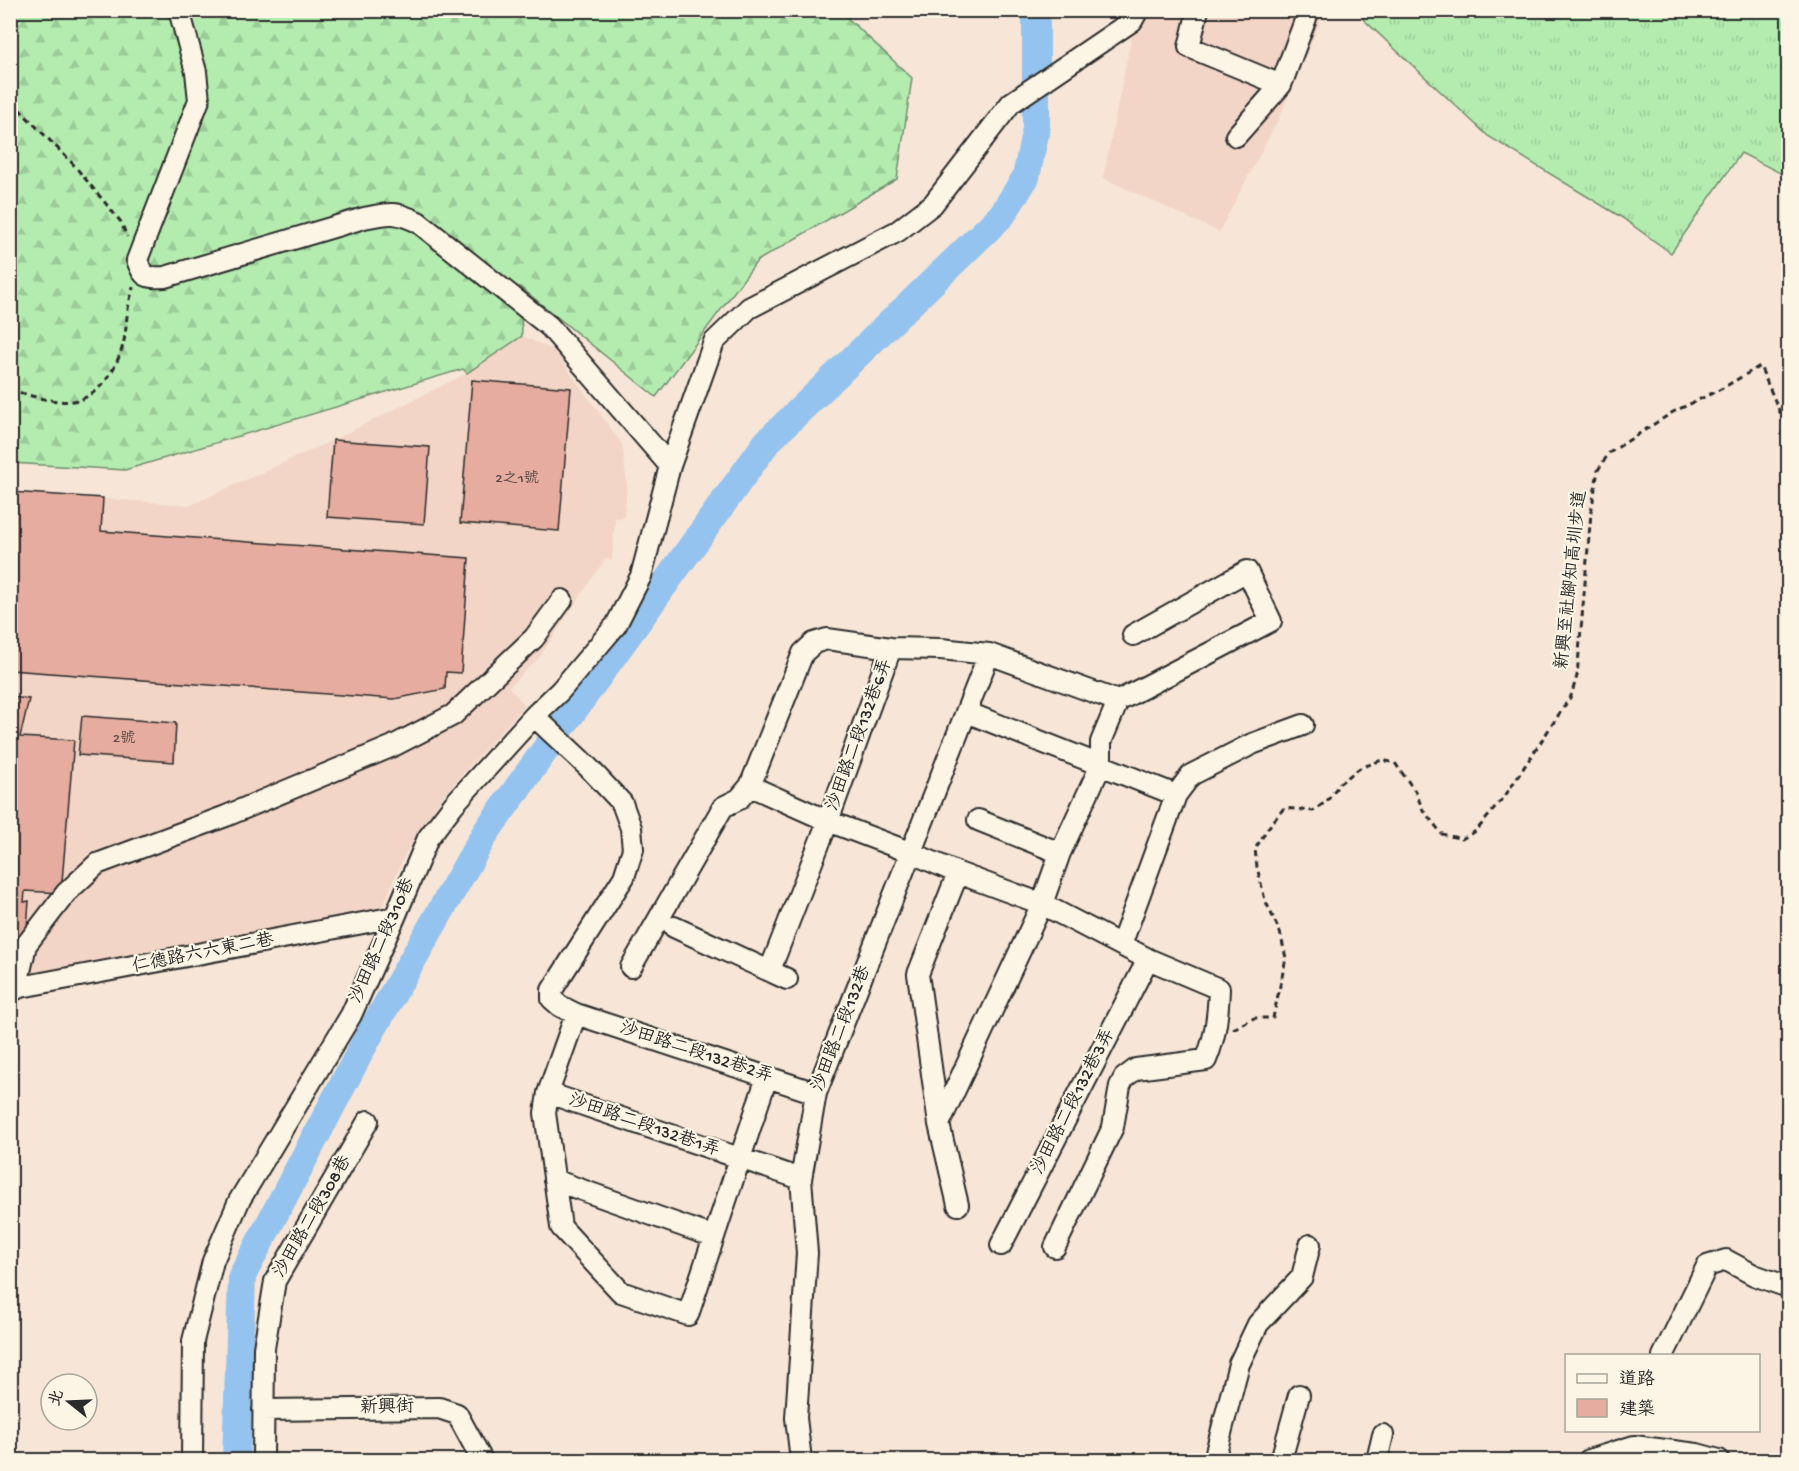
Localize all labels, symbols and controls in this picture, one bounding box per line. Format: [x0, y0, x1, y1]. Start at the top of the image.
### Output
house number: 2之1號 [495, 470, 539, 488]
street label: 新興至社腳知高圳步道 [1551, 489, 1592, 671]
street label: 沙田路二段132巷6弄 [822, 656, 897, 814]
house number: 2號 [113, 730, 135, 748]
street label: 沙田路二段310巷 [345, 875, 420, 1007]
street label: 仁德路六六東二巷 [130, 929, 276, 978]
street label: 沙田路二段132巷 [807, 963, 876, 1095]
street label: 沙田路二段132巷2弄 [617, 1017, 776, 1088]
street label: 沙田路二段132巷3弄 [1027, 1025, 1120, 1178]
street label: 沙田路二段132巷1弄 [566, 1089, 723, 1162]
street label: 沙田路二段308巷 [269, 1152, 356, 1282]
legend [1565, 1354, 1760, 1432]
text: 道路 [1619, 1369, 1655, 1391]
north arrow [39, 1372, 99, 1432]
text: 北 [46, 1388, 70, 1409]
street label: 新興街 [360, 1396, 414, 1419]
text: 建築 [1619, 1399, 1655, 1421]

